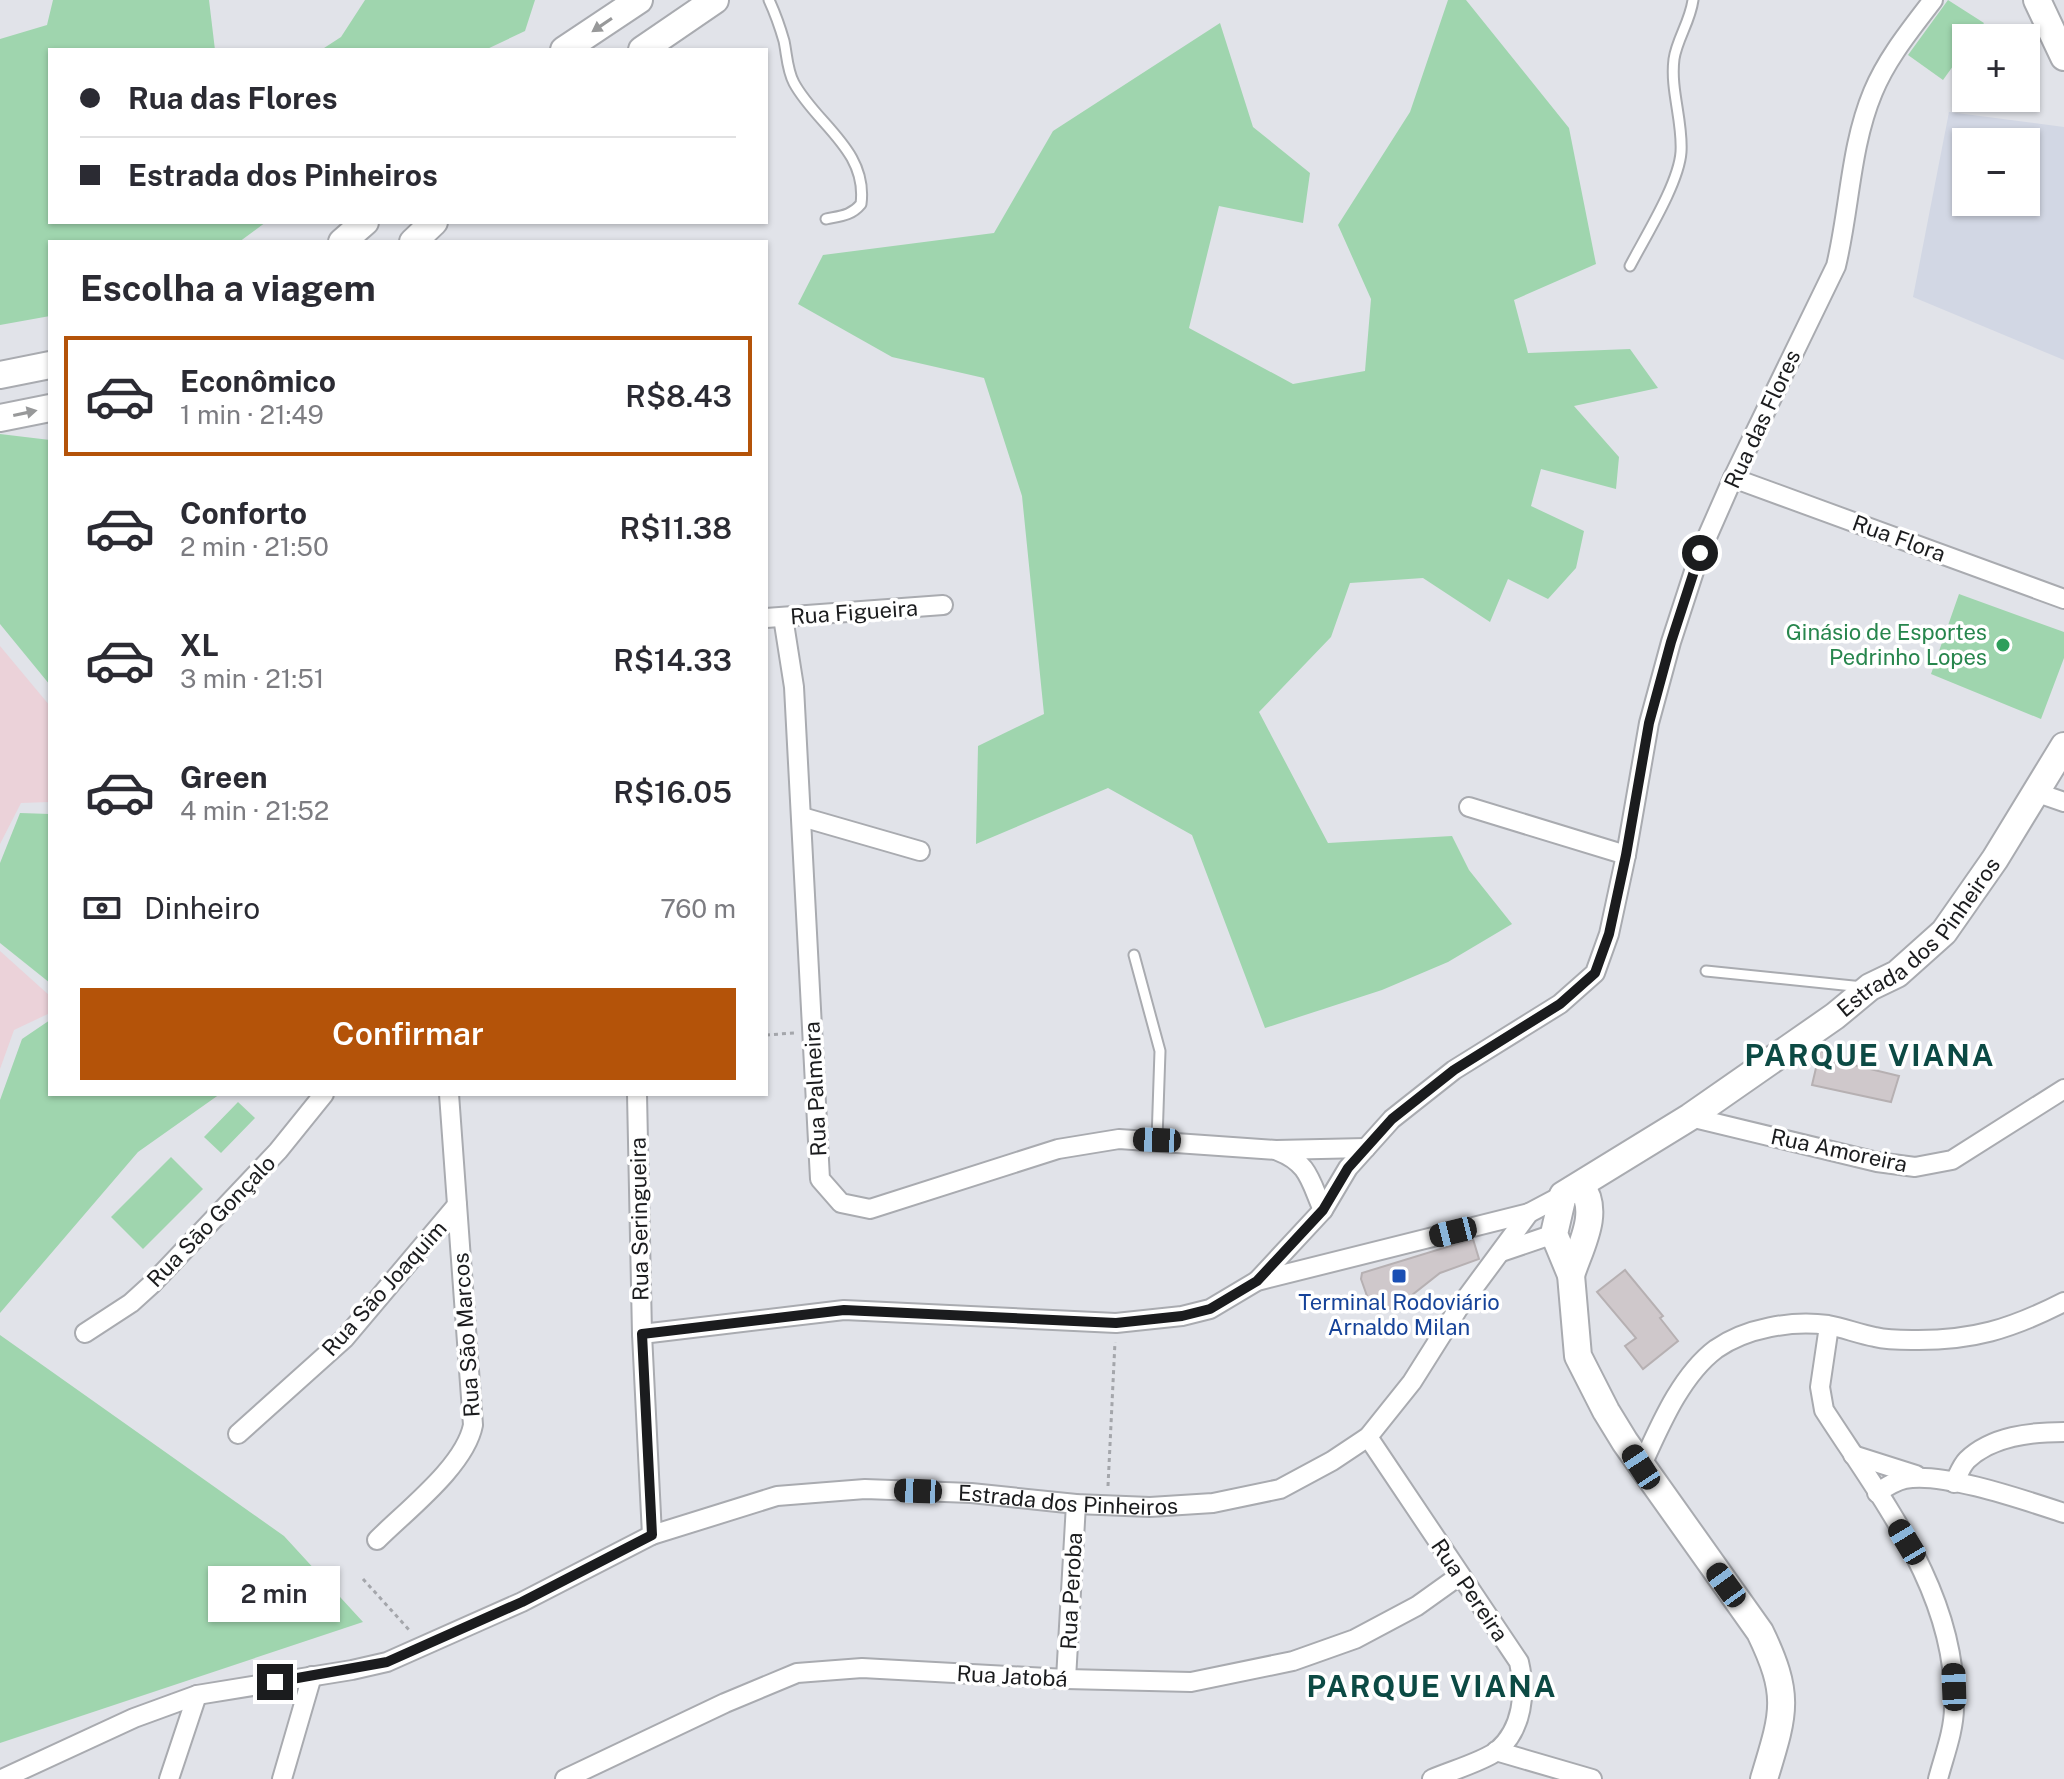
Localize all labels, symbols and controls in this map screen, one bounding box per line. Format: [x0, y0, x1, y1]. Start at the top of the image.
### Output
one-way arrow [591, 17, 613, 32]
map controls [1952, 24, 2040, 216]
button: + [1952, 24, 2040, 112]
text: Rua das Flores [128, 80, 338, 116]
button: − [1952, 128, 2040, 216]
text: Estrada dos Pinheiros [128, 157, 438, 193]
text: Escolha a viagem [80, 267, 376, 309]
street label: Rua das Flores [1719, 346, 1805, 492]
icon: car [84, 360, 156, 432]
text: Econômico [180, 363, 336, 399]
text: R$8.43 [625, 378, 732, 414]
text: 1 min · 21:49 [180, 399, 324, 430]
one-way arrow [13, 406, 38, 419]
icon: car [84, 492, 156, 564]
text: Conforto [180, 495, 307, 531]
street label: Rua Flora [1849, 509, 1949, 567]
text: R$11.38 [620, 510, 732, 546]
text: 2 min · 21:50 [180, 531, 329, 562]
route start [1682, 535, 1718, 571]
street label: Rua Figueira [789, 595, 919, 629]
place label: Ginásio de Esportes Pedrinho Lopes [1786, 619, 1987, 670]
icon: car [84, 624, 156, 696]
text: XL [180, 627, 219, 663]
marker: Ginásio de Esportes Pedrinho Lopes [1994, 636, 2012, 654]
text: R$14.33 [613, 642, 732, 678]
text: 3 min · 21:51 [180, 663, 324, 694]
icon: car [84, 756, 156, 828]
text: Green [180, 759, 267, 795]
text: R$16.05 [613, 774, 732, 810]
text: 4 min · 21:52 [180, 795, 329, 826]
street label: Estrada dos Pinheiros [1832, 852, 2005, 1022]
icon: cash [80, 886, 124, 930]
text: Dinheiro [144, 890, 260, 926]
text: 760 m [660, 893, 736, 924]
button: Confirmar [80, 988, 736, 1080]
street label: Rua Palmeira [798, 1021, 832, 1157]
district label: PARQUE VIANA [1744, 1037, 1996, 1073]
street label: Rua Amoreira [1768, 1123, 1910, 1177]
car [1133, 1127, 1181, 1153]
street label: Rua Seringueira [625, 1137, 653, 1301]
street label: Rua São Gonçalo [141, 1150, 281, 1292]
street label: Rua São Joaquim [316, 1215, 452, 1361]
car [1427, 1215, 1479, 1249]
street label: Rua São Marcos [447, 1252, 485, 1418]
marker: Terminal Rodoviário Arnaldo Milan [1390, 1267, 1408, 1285]
place label: Terminal Rodoviário Arnaldo Milan [1298, 1289, 1500, 1340]
car [1618, 1440, 1664, 1494]
car [894, 1478, 942, 1504]
street label: Estrada dos Pinheiros [958, 1480, 1179, 1520]
car [1884, 1515, 1930, 1569]
street label: Rua Peroba [1055, 1532, 1087, 1650]
street label: Rua Pereira [1426, 1534, 1514, 1646]
car [1702, 1559, 1750, 1611]
callout: 2 min [209, 1566, 341, 1622]
text: 2 min [240, 1578, 308, 1609]
street label: Rua Jatobá [956, 1660, 1068, 1692]
car [1941, 1663, 1967, 1711]
route end [257, 1664, 293, 1700]
district label: PARQUE VIANA [1306, 1668, 1558, 1704]

